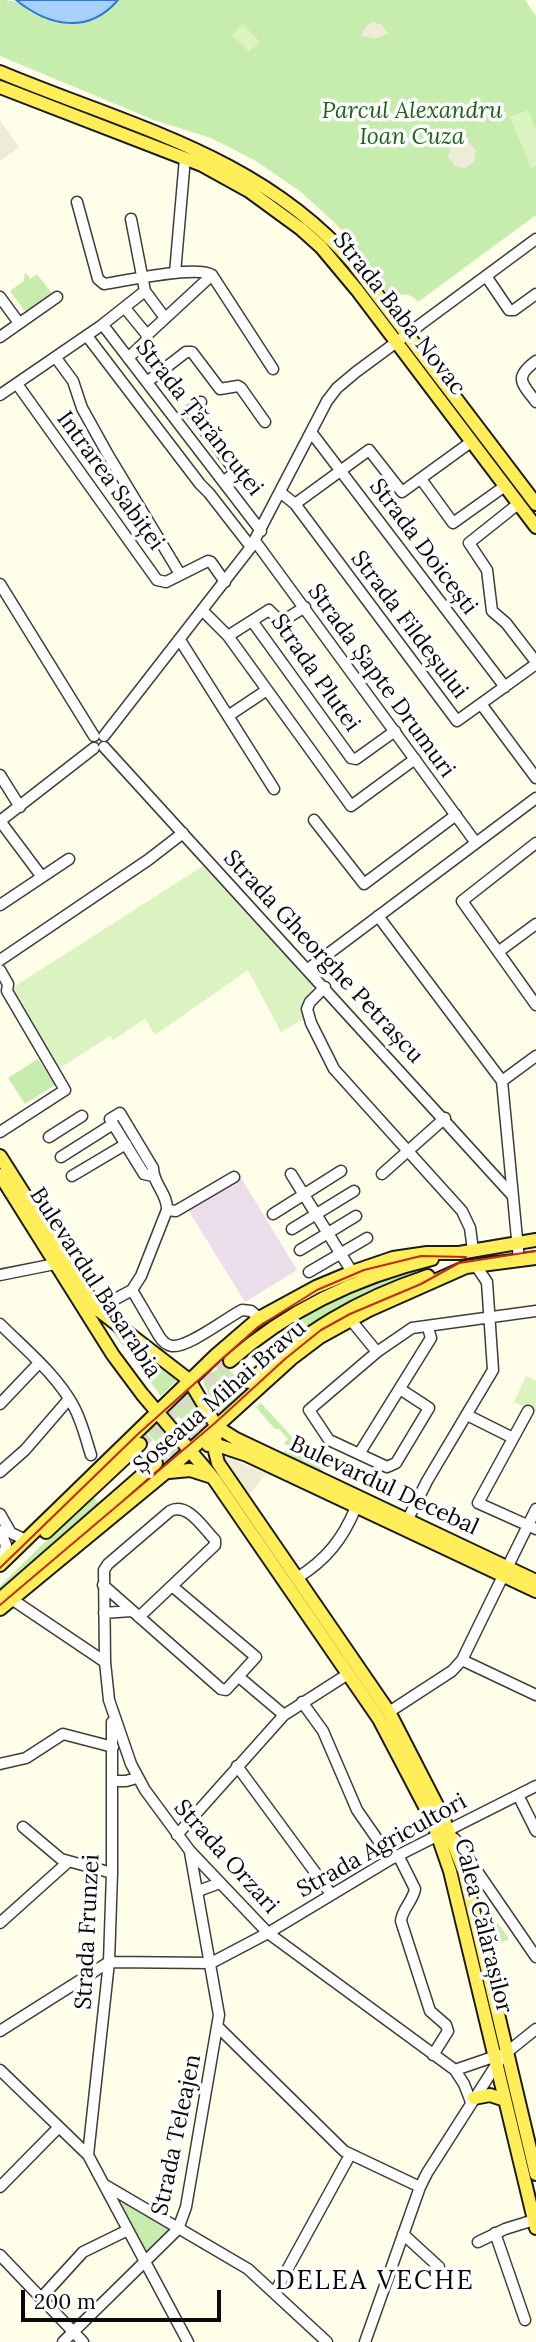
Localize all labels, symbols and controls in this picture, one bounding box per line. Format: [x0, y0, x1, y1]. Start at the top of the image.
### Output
park label: Parcul Alexandru Ioan Cuza [322, 97, 502, 151]
street label: Strada Baba Novac [327, 227, 471, 401]
street label: Strada Țărăncuței [129, 334, 269, 502]
street label: Intrarea Sabiței [50, 406, 170, 556]
street label: Strada Doicești [363, 474, 483, 620]
street label: Strada Fildeșului [345, 546, 473, 704]
street label: Strada Șapte Drumuri [301, 579, 461, 783]
street label: Strada Plutei [264, 609, 366, 737]
street label: Strada Gheorghe Petrașcu [217, 845, 429, 1069]
street label: Bulevardul Basarabia [23, 1183, 167, 1383]
street label: Șoseaua Mihai Bravu [128, 1315, 312, 1479]
street label: Bulevardul Decebal [285, 1430, 483, 1542]
street label: Strada Agricultori [292, 1788, 472, 1904]
street label: Strada Orzari [168, 1794, 284, 1920]
street label: Calea Călărașilor [448, 1836, 518, 2016]
street label: Strada Frunzei [70, 1854, 106, 2010]
street label: Strada Teleajen [146, 2052, 208, 2218]
district label: DELEA VECHE [277, 2266, 473, 2298]
scale bar [24, 2276, 224, 2320]
text: 200 m [34, 2288, 96, 2315]

